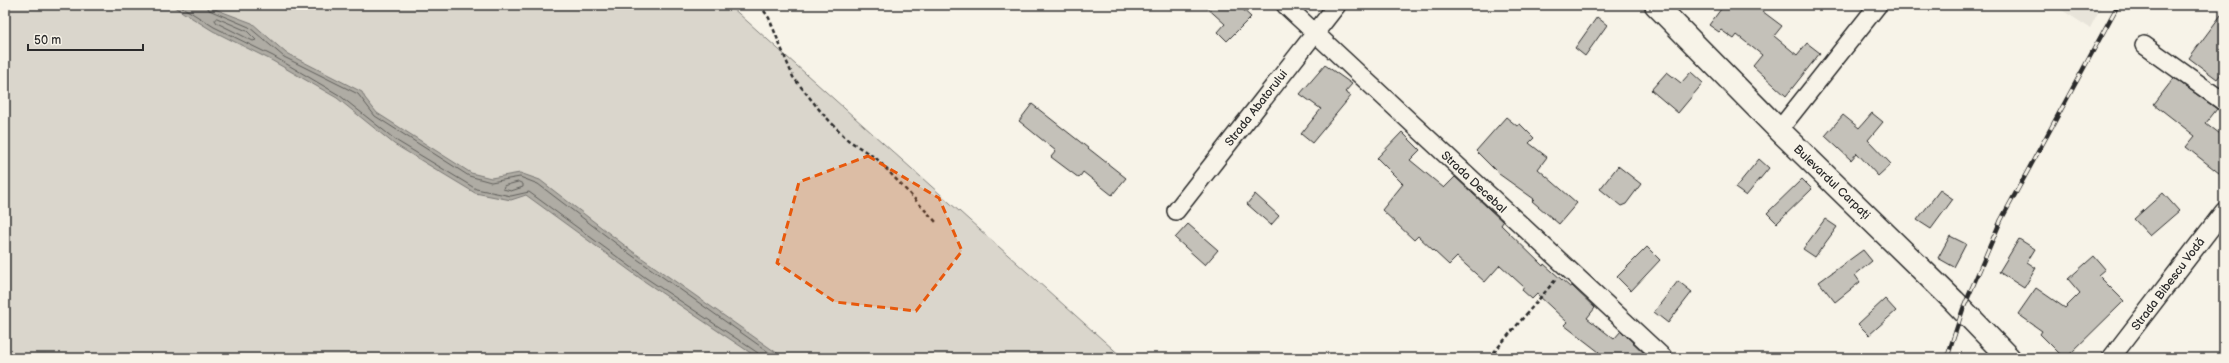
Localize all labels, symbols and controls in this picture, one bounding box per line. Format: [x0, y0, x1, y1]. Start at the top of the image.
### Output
scale bar [28, 26, 143, 52]
text: 50 m [34, 33, 61, 48]
street label: Strada Abatorului [1222, 67, 1291, 150]
street label: Bulevardul Carpați [1790, 142, 1873, 223]
street label: Strada Decebal [1438, 148, 1510, 217]
street label: Strada Bibescu Vodă [2129, 235, 2208, 334]

